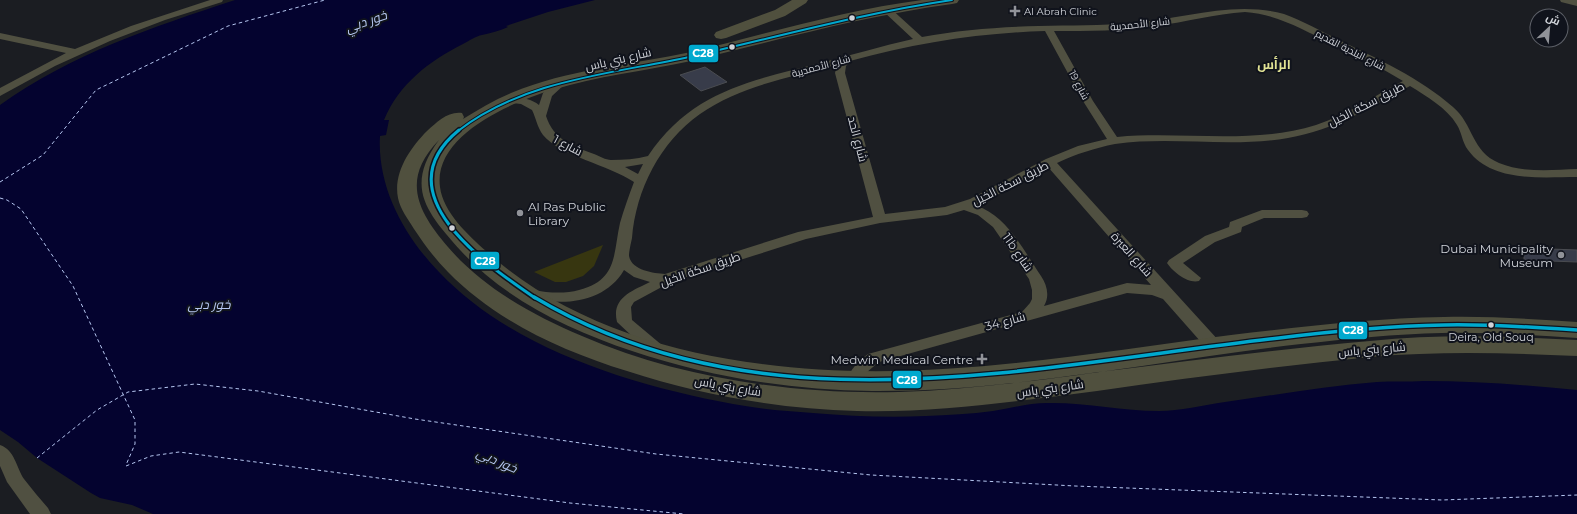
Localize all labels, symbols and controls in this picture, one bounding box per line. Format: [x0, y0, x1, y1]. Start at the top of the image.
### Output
marker: Al Abrah Clinic [1009, 5, 1021, 17]
place label: Al Abrah Clinic [1024, 5, 1097, 18]
water label: خور دبي [343, 6, 391, 38]
north arrow [1529, 8, 1569, 48]
text: ش [1544, 10, 1563, 28]
unlabelled marker [847, 13, 857, 23]
street label: شارع الأحمديية [1109, 14, 1171, 34]
street label: شارع البلدية القديم [1313, 27, 1387, 74]
unlabelled marker [727, 42, 737, 52]
street label: شارع بني ياس [583, 44, 653, 77]
line badge: C28 [688, 44, 719, 63]
text: C28 [692, 46, 714, 60]
street label: شارع الأحمديية [790, 52, 852, 80]
district label: الرأس [1257, 56, 1291, 72]
street label: شارع 19 [1066, 68, 1092, 102]
street label: طريق سكة الخيل [1325, 78, 1407, 130]
street label: شارع الحد [844, 115, 871, 164]
street label: شارع 1 [550, 131, 585, 160]
street label: طريق سكة الخيل [969, 157, 1051, 209]
place label: Al Ras Public Library [528, 199, 606, 228]
marker: Al Ras Public Library [515, 208, 525, 218]
unlabelled marker [447, 223, 457, 233]
street label: شارع العبرة [1107, 229, 1156, 280]
street label: 11b شارع [999, 230, 1037, 275]
place label: Dubai Municipality Museum [1440, 241, 1553, 270]
street label: طريق سكة الخيل [658, 248, 742, 290]
marker: Dubai Municipality Museum [1556, 250, 1566, 260]
line badge: C28 [470, 251, 500, 270]
text: C28 [474, 254, 496, 268]
water label: خور دبي [188, 296, 231, 315]
street label: شارع 34 [983, 308, 1027, 335]
marker: Deira, Old Souq [1486, 320, 1496, 330]
line badge: C28 [1338, 321, 1368, 340]
text: C28 [1342, 323, 1364, 337]
place label: Deira, Old Souq [1448, 330, 1534, 344]
street label: شارع بني ياس [1338, 339, 1407, 362]
place label: Medwin Medical Centre [830, 352, 973, 367]
marker: Medwin Medical Centre [976, 353, 988, 365]
line badge: C28 [892, 370, 922, 389]
street label: شارع بني ياس [693, 373, 763, 402]
text: C28 [896, 373, 918, 387]
street label: شارع بني ياس [1016, 376, 1085, 403]
water label: خور دبي [473, 444, 521, 479]

